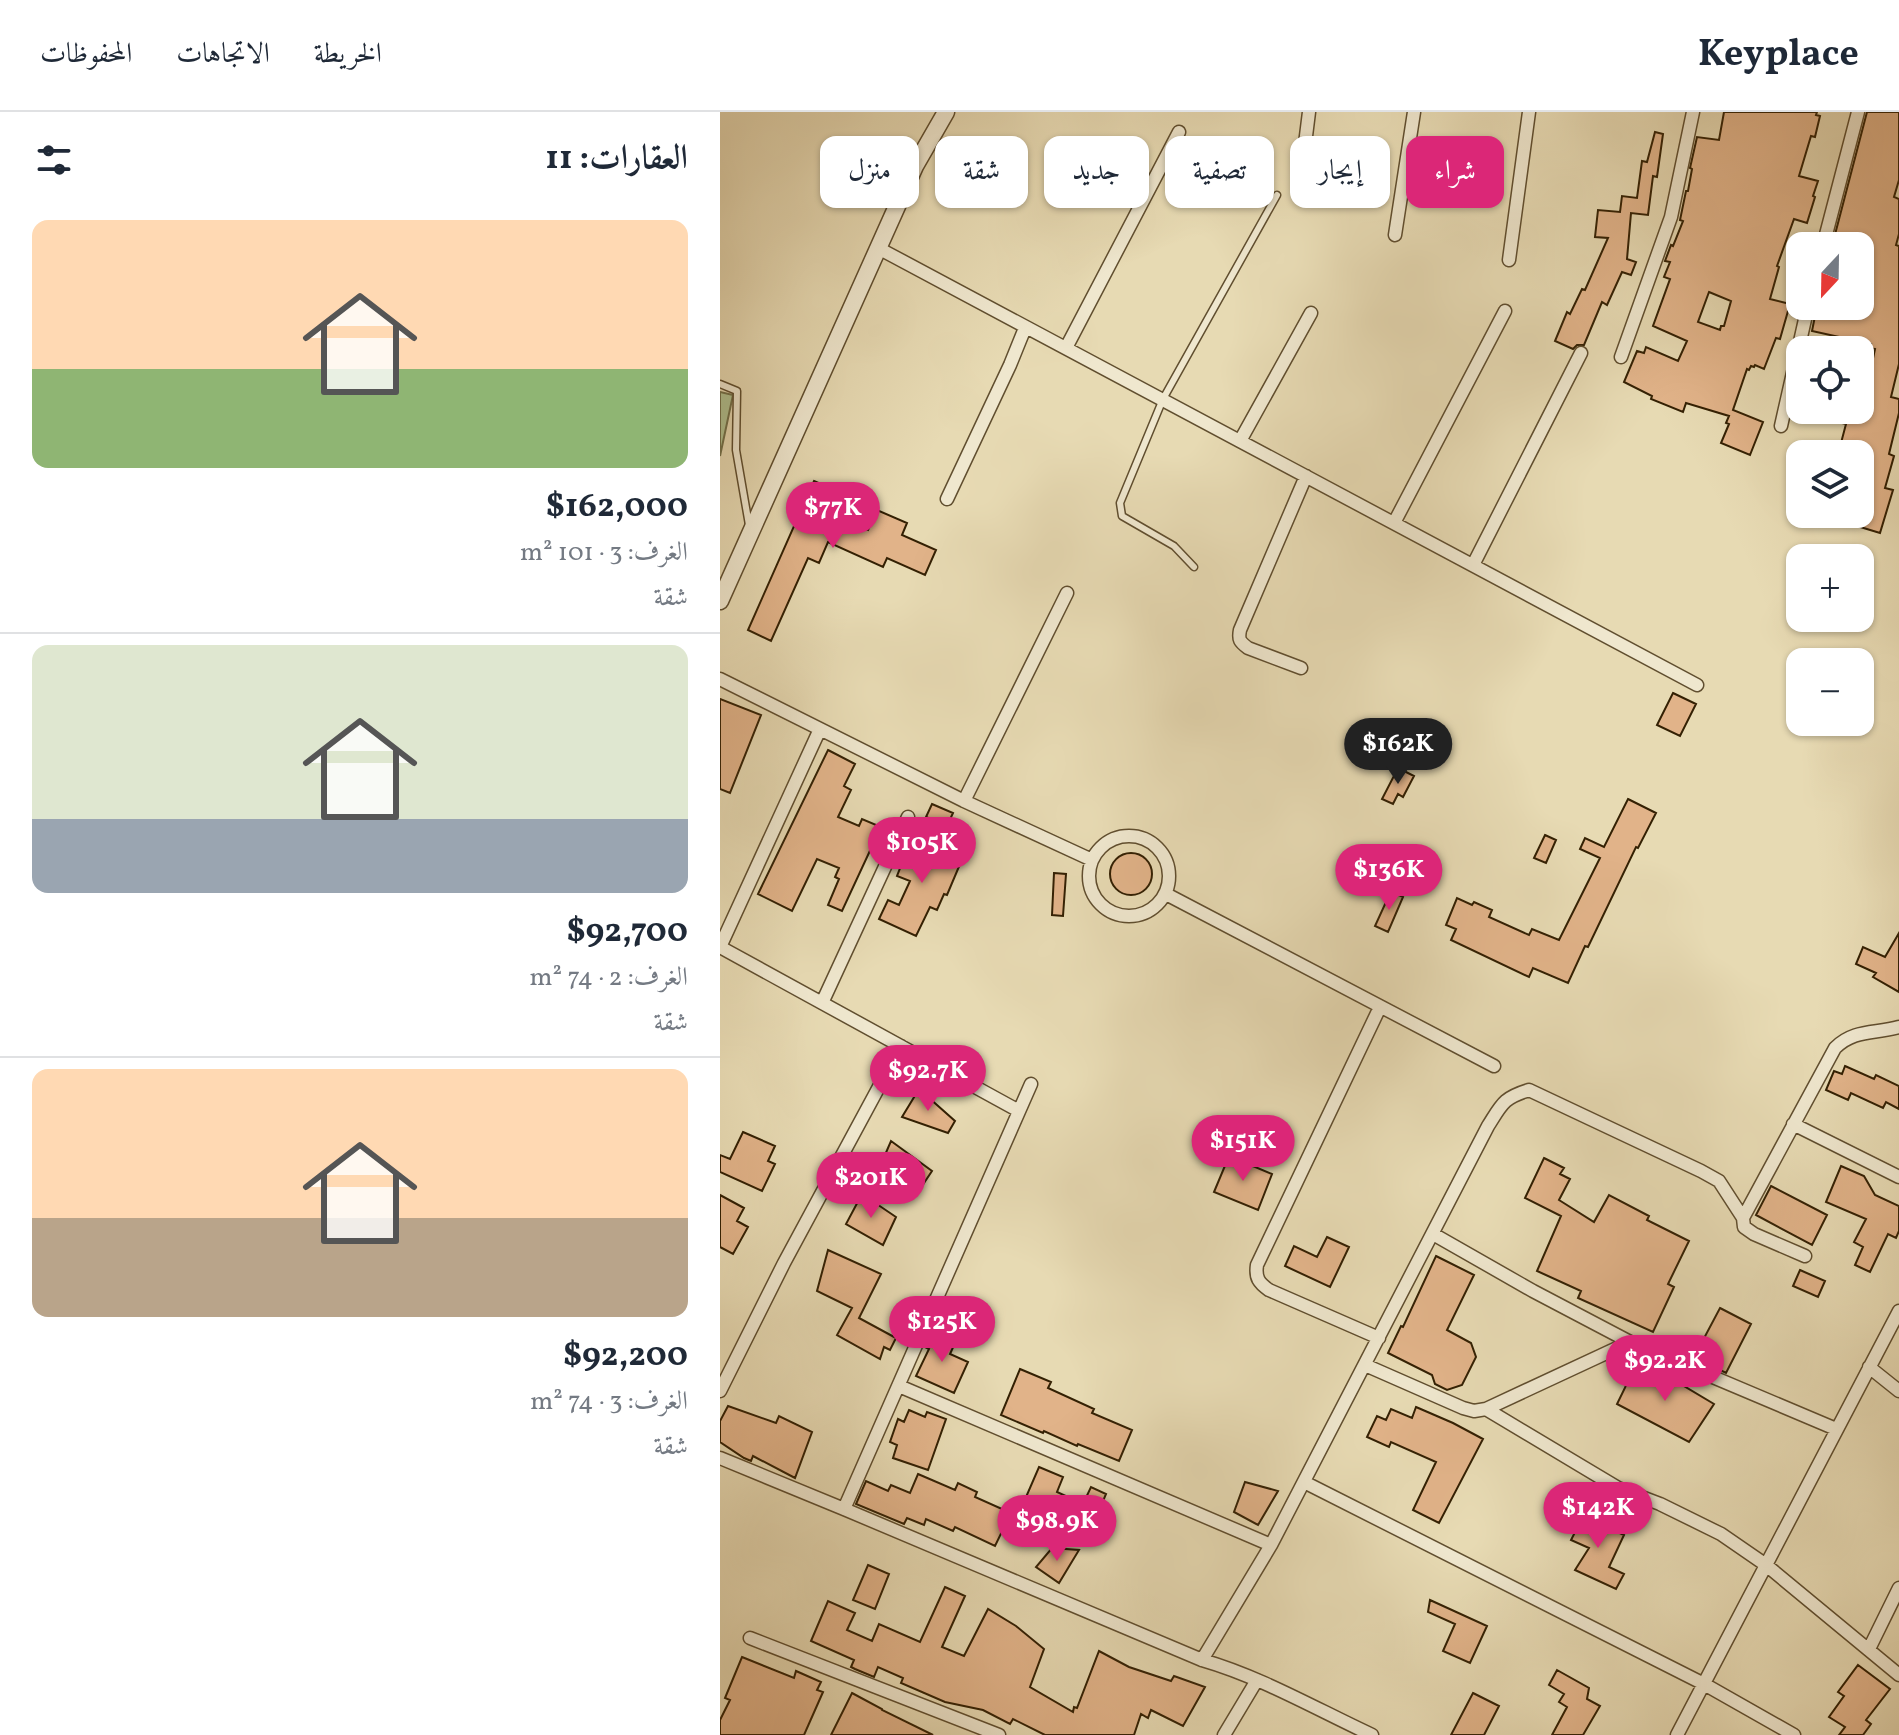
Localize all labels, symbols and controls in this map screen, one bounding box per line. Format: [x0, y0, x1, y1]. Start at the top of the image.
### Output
text: Keyplace [1698, 29, 1859, 82]
text: المحفوظات [40, 35, 132, 74]
text: الاتجاهات [176, 35, 270, 74]
text: الخريطة [314, 35, 382, 74]
text: العقارات: 11 [545, 136, 688, 183]
chip: منزل [820, 136, 919, 208]
chip: شقة [935, 136, 1028, 208]
chip: جديد [1044, 136, 1149, 208]
chip: تصفية [1165, 136, 1274, 208]
chip: إيجار [1290, 136, 1390, 208]
chip: شراء [1406, 136, 1504, 208]
icon: filters [32, 138, 76, 182]
north arrow [1786, 232, 1874, 320]
map controls [1786, 232, 1874, 736]
icon: home [288, 272, 432, 416]
button: locate [1786, 336, 1874, 424]
button: layers [1786, 440, 1874, 528]
pin: $77K [786, 482, 880, 550]
text: $162,000 [546, 484, 688, 531]
text: $77K [804, 490, 862, 526]
text: الغرف: 3 · 101 m² [520, 535, 688, 571]
button: + [1786, 544, 1874, 632]
text: شقة [654, 580, 688, 616]
button: − [1786, 648, 1874, 736]
icon: home [288, 697, 432, 841]
pin: $162K [1342, 718, 1454, 786]
text: $162K [1362, 726, 1434, 762]
pin: $105K [866, 817, 978, 885]
text: $105K [886, 825, 958, 861]
pin: $136K [1333, 844, 1445, 912]
text: $136K [1353, 852, 1425, 888]
text: $92,700 [567, 909, 688, 956]
text: الغرف: 2 · 74 m² [530, 960, 688, 996]
text: شقة [654, 1005, 688, 1041]
pin: $92.7K [863, 1045, 993, 1113]
text: $92.7K [888, 1053, 968, 1089]
pin: $151K [1187, 1115, 1299, 1183]
icon: home [288, 1121, 432, 1265]
text: $151K [1210, 1123, 1276, 1159]
pin: $201K [815, 1152, 927, 1220]
text: $201K [834, 1160, 908, 1196]
pin: $125K [886, 1296, 998, 1364]
text: $125K [907, 1304, 977, 1340]
text: $92,200 [563, 1333, 688, 1380]
pin: $92.2K [1600, 1335, 1730, 1403]
text: $92.2K [1624, 1343, 1706, 1379]
text: الغرف: 3 · 74 m² [530, 1384, 688, 1420]
text: شقة [654, 1429, 688, 1465]
pin: $142K [1542, 1482, 1654, 1550]
text: $142K [1561, 1490, 1635, 1526]
pin: $98.9K [992, 1495, 1122, 1563]
text: $98.9K [1015, 1503, 1099, 1539]

